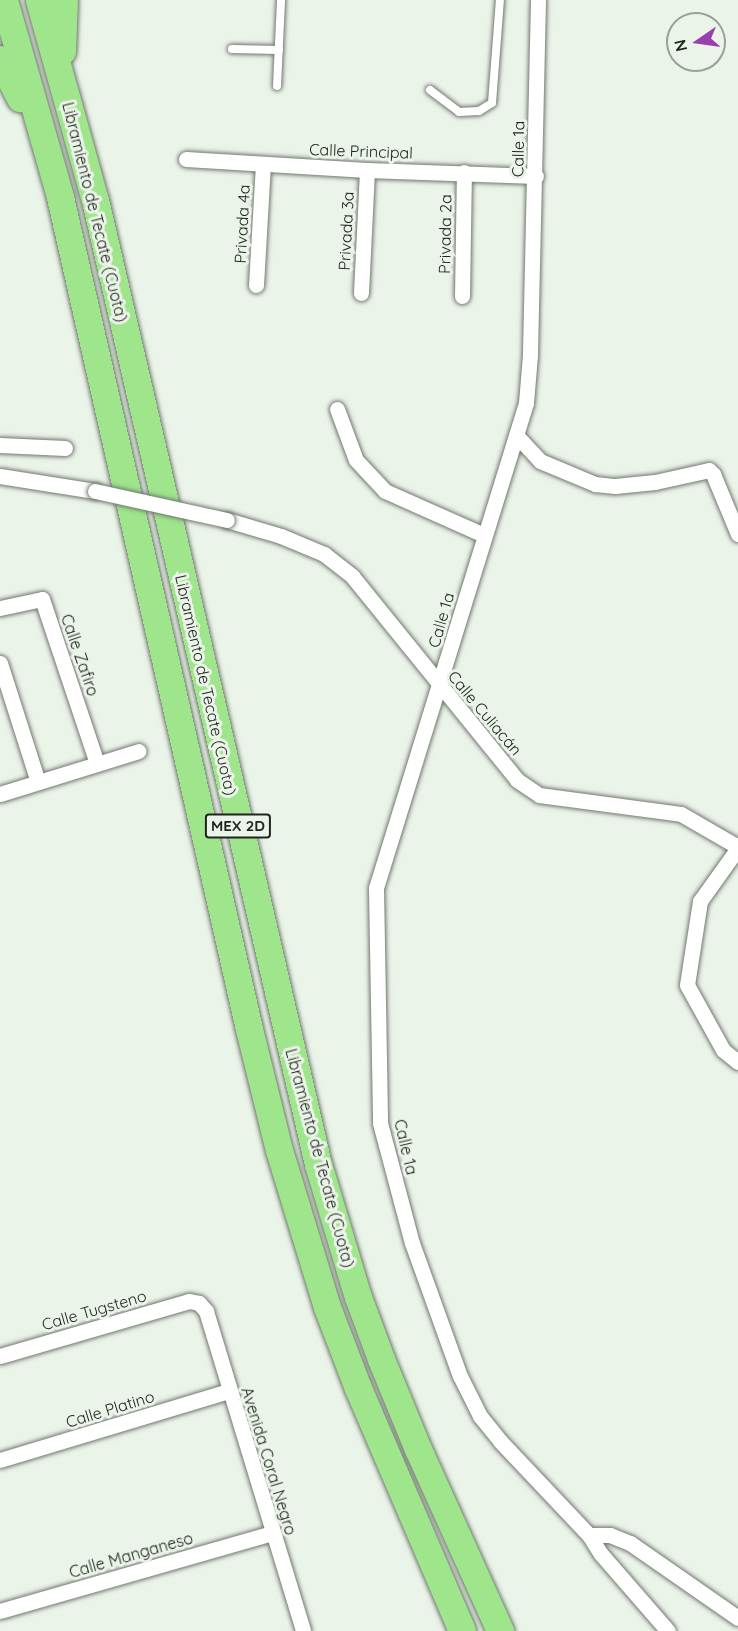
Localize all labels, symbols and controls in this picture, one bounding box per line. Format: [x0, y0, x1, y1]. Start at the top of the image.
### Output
north arrow [666, 12, 726, 72]
text: N [669, 38, 691, 54]
street label: Libramiento de Tecate (Cuota) [58, 100, 132, 324]
street label: Calle 1a [508, 121, 528, 177]
street label: Calle Principal [309, 140, 413, 162]
street label: Privada 4a [230, 184, 254, 264]
street label: Privada 3a [334, 191, 358, 271]
street label: Privada 2a [435, 194, 455, 274]
street label: Libramiento de Tecate (Cuota) [171, 573, 241, 797]
street label: Calle 1a [424, 590, 458, 650]
street label: Calle Zafiro [57, 612, 103, 698]
street label: Calle Culiacán [444, 667, 526, 759]
road number: MEX 2D [204, 814, 272, 838]
street label: Libramiento de Tecate (Cuota) [281, 1046, 359, 1270]
street label: Calle 1a [390, 1117, 422, 1177]
street label: Calle Tugsteno [39, 1286, 149, 1334]
street label: Avenida Coral Negro [237, 1385, 301, 1537]
street label: Calle Platino [63, 1386, 157, 1432]
street label: Calle Manganeso [67, 1528, 195, 1582]

